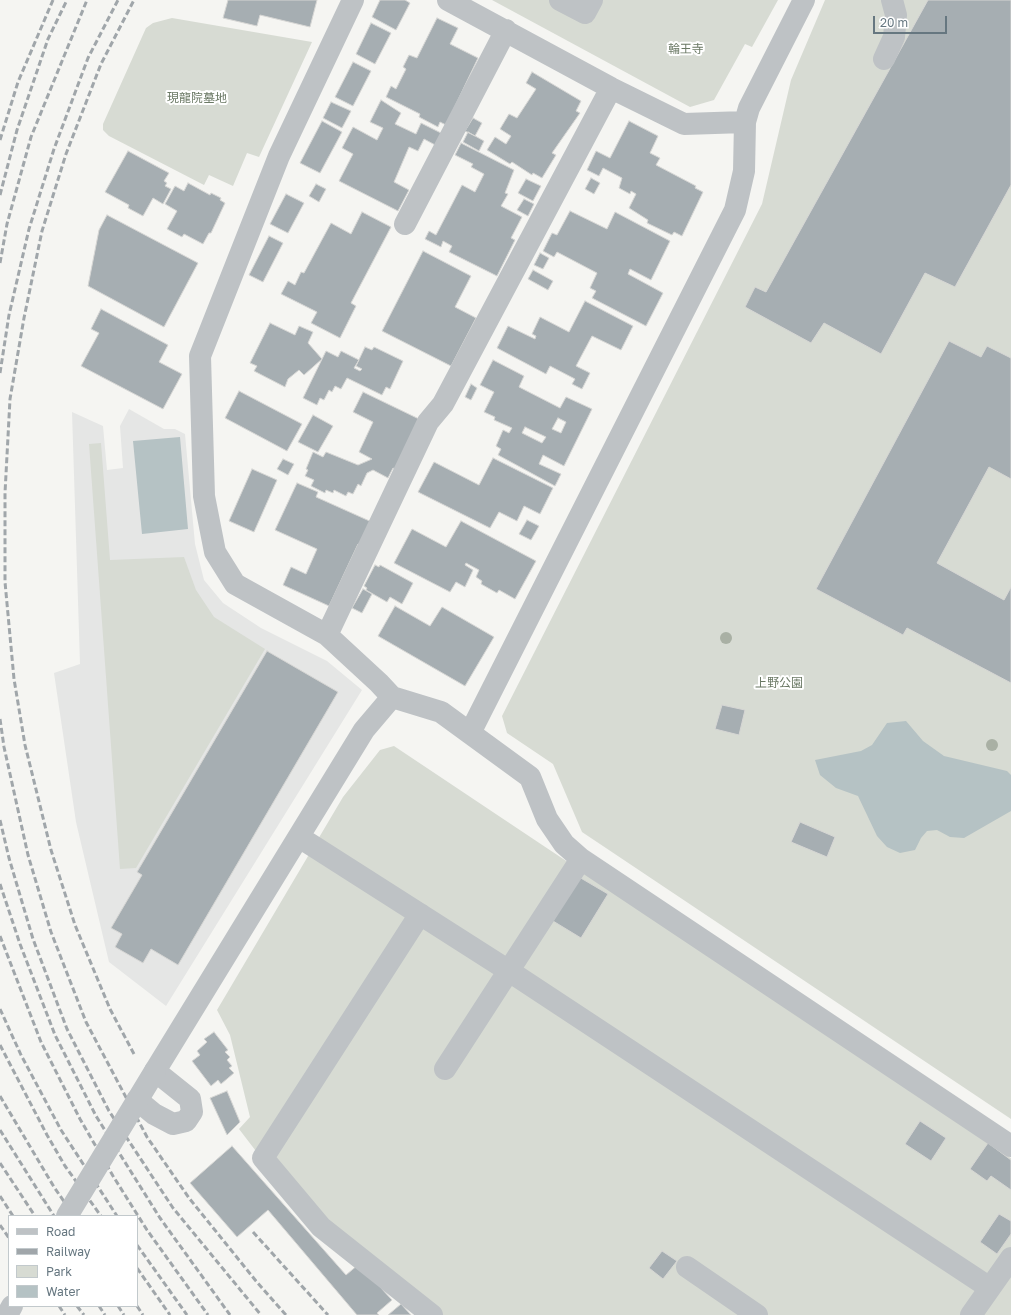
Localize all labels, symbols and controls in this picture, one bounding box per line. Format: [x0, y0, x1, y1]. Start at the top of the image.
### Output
scale bar [875, 8, 949, 34]
text: 20 m [880, 15, 908, 30]
park label: 輪王寺 [668, 42, 704, 56]
park label: 現龍院墓地 [167, 91, 227, 105]
park label: 上野公園 [755, 676, 803, 690]
legend [8, 1215, 138, 1307]
text: Road [46, 1224, 75, 1239]
text: Railway [46, 1244, 91, 1259]
text: Park [46, 1264, 72, 1279]
text: Water [46, 1284, 80, 1299]

